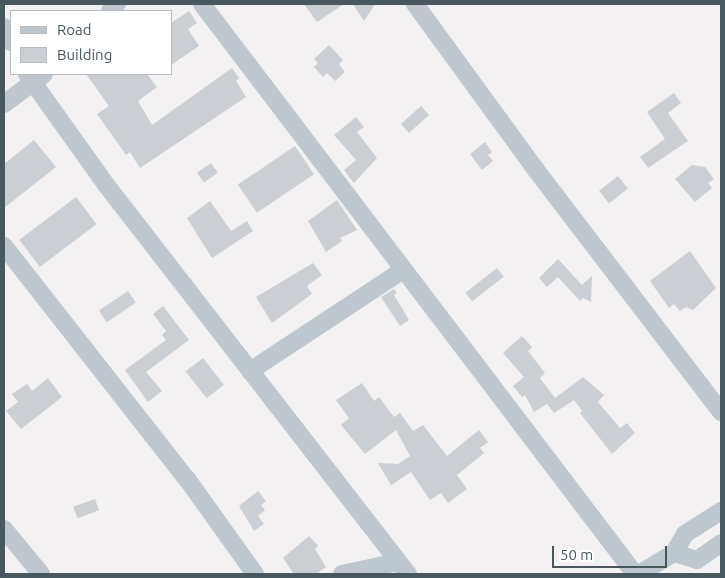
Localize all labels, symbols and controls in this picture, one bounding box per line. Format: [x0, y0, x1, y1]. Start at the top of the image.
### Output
legend [10, 10, 172, 75]
text: Road [57, 21, 92, 38]
text: Building [57, 46, 112, 63]
scale bar [555, 536, 670, 568]
text: 50 m [560, 546, 593, 563]

